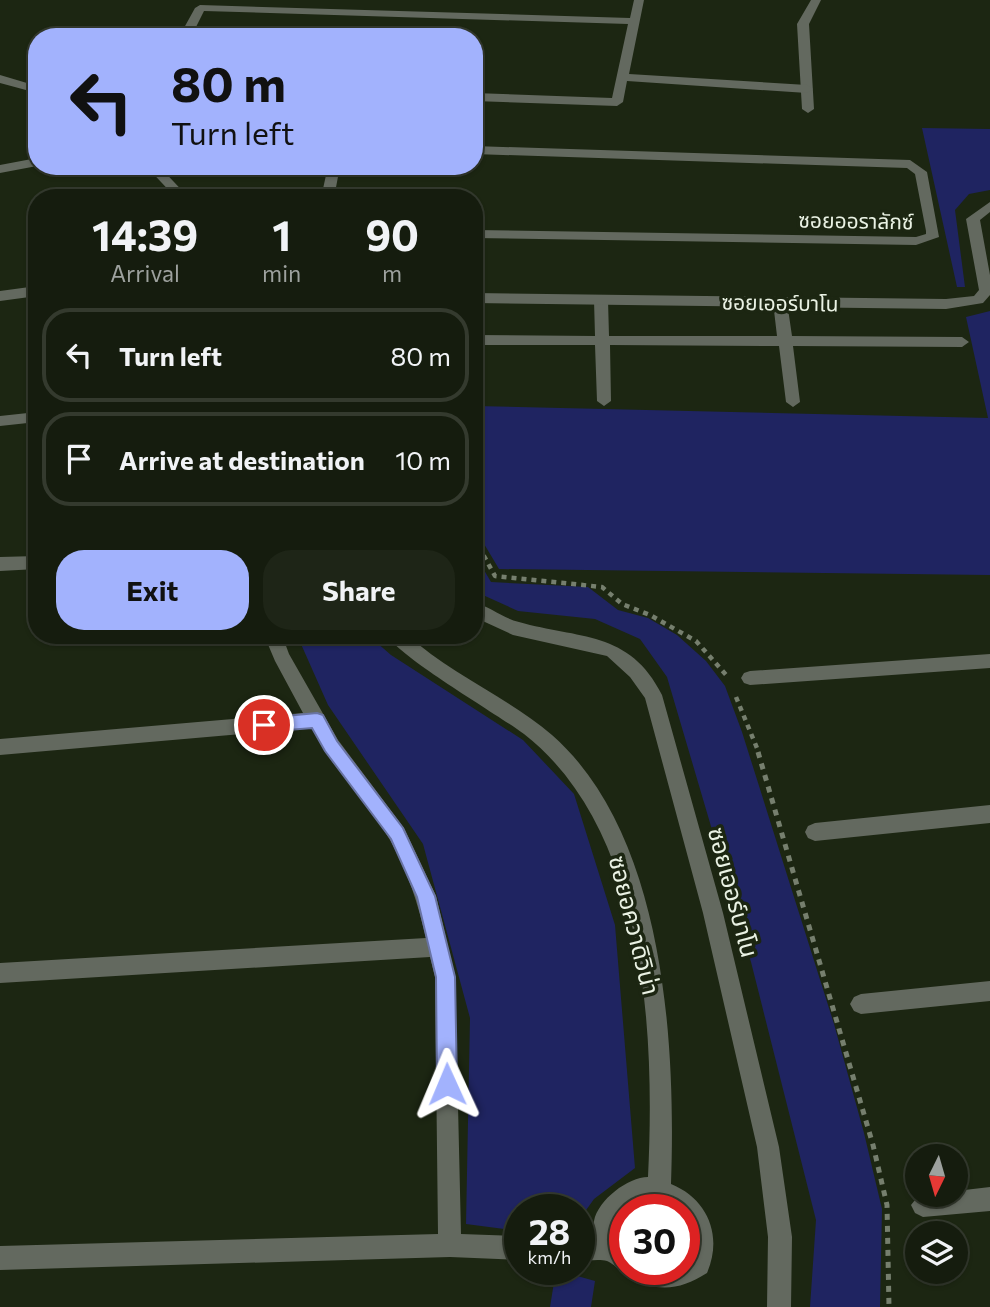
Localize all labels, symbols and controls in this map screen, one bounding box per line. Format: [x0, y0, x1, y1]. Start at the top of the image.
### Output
text: 80 m [171, 52, 286, 112]
icon: left [56, 56, 147, 147]
text: Turn left [171, 112, 295, 152]
street label: ซอยออราลักซ์ [798, 206, 914, 234]
text: 14:39 [92, 208, 198, 260]
text: 1 [272, 208, 291, 260]
text: 90 [365, 208, 419, 260]
text: Arrival [110, 259, 180, 287]
text: min [262, 259, 301, 287]
text: m [382, 259, 402, 287]
street label: ซอยเออร์บาโน [721, 288, 839, 316]
icon: left [60, 336, 98, 374]
text: Turn left [119, 340, 222, 371]
text: 80 m [391, 340, 451, 371]
icon: arrive [60, 440, 98, 478]
text: Arrive at destination [119, 444, 365, 475]
text: 10 m [395, 444, 451, 475]
button: Exit [56, 550, 249, 630]
button: Share [263, 550, 455, 630]
pin [234, 695, 294, 755]
icon: arrive [245, 706, 283, 744]
street label: ซอยเออร์บาโน [703, 824, 765, 960]
street label: ซอยอควาดิวิน่า [604, 852, 666, 998]
position arrow [410, 1047, 484, 1121]
north arrow [905, 1144, 968, 1208]
map controls [905, 1144, 968, 1284]
speed limit sign: 30 [609, 1194, 700, 1285]
text: 28 [529, 1209, 570, 1252]
button: layers [905, 1221, 968, 1284]
text: km/h [528, 1246, 571, 1268]

